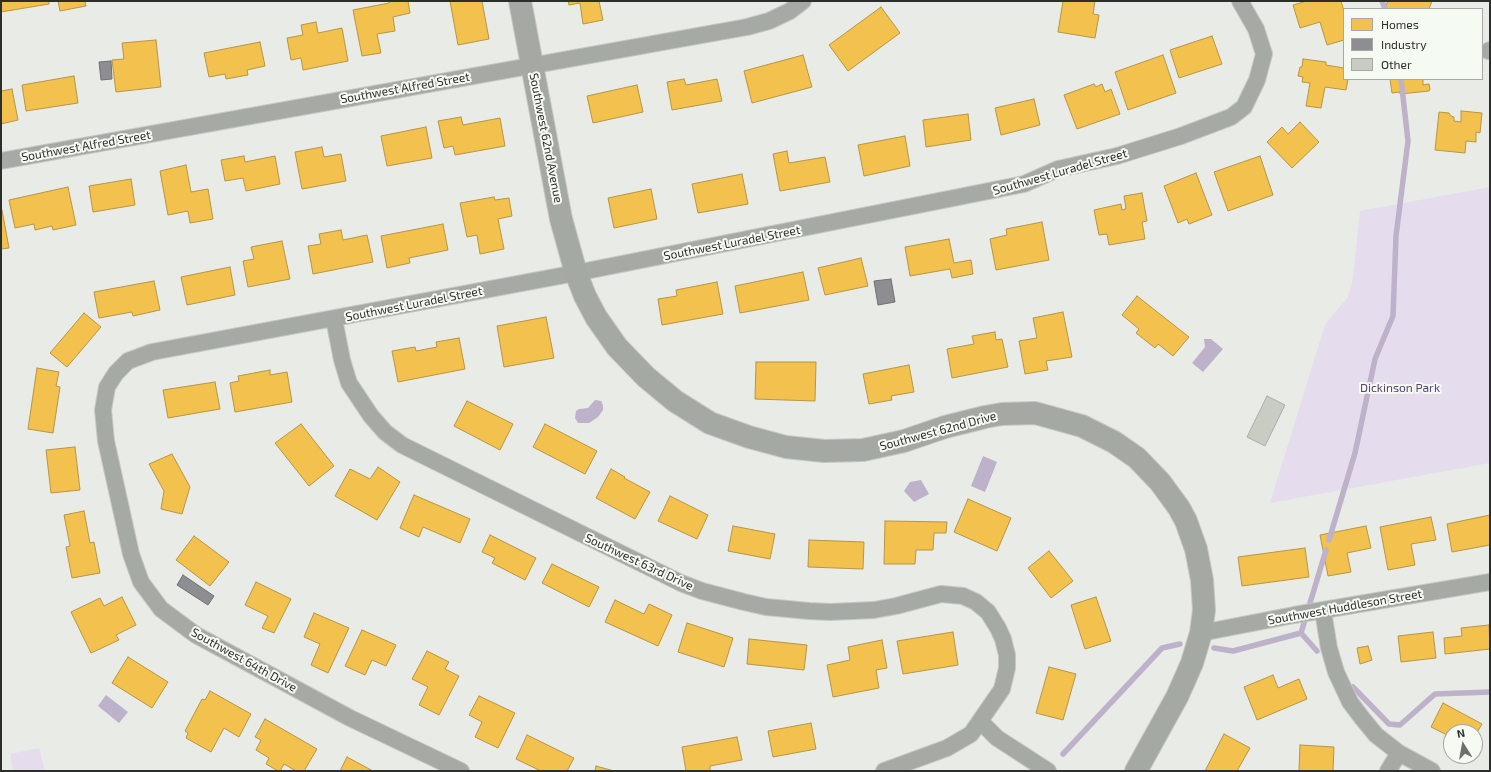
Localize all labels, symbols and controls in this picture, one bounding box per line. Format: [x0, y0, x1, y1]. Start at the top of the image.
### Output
legend [1343, 8, 1483, 80]
text: Homes [1381, 17, 1419, 31]
text: Industry [1381, 37, 1427, 51]
text: Other [1381, 57, 1412, 71]
street label: Southwest Alfred Street [339, 70, 471, 106]
street label: Southwest 62nd Avenue [526, 72, 566, 204]
street label: Southwest Alfred Street [20, 128, 152, 164]
street label: Southwest Luradel Street [991, 146, 1129, 198]
street label: Southwest Luradel Street [662, 223, 802, 263]
street label: Southwest Luradel Street [344, 284, 484, 324]
park label: Dickinson Park [1360, 381, 1440, 395]
street label: Southwest 62nd Drive [878, 408, 998, 454]
street label: Southwest 63rd Drive [583, 531, 695, 593]
street label: Southwest Huddleson Street [1267, 586, 1423, 628]
street label: Southwest 64th Drive [189, 625, 299, 695]
north arrow [1443, 724, 1483, 764]
text: N [1456, 726, 1466, 740]

